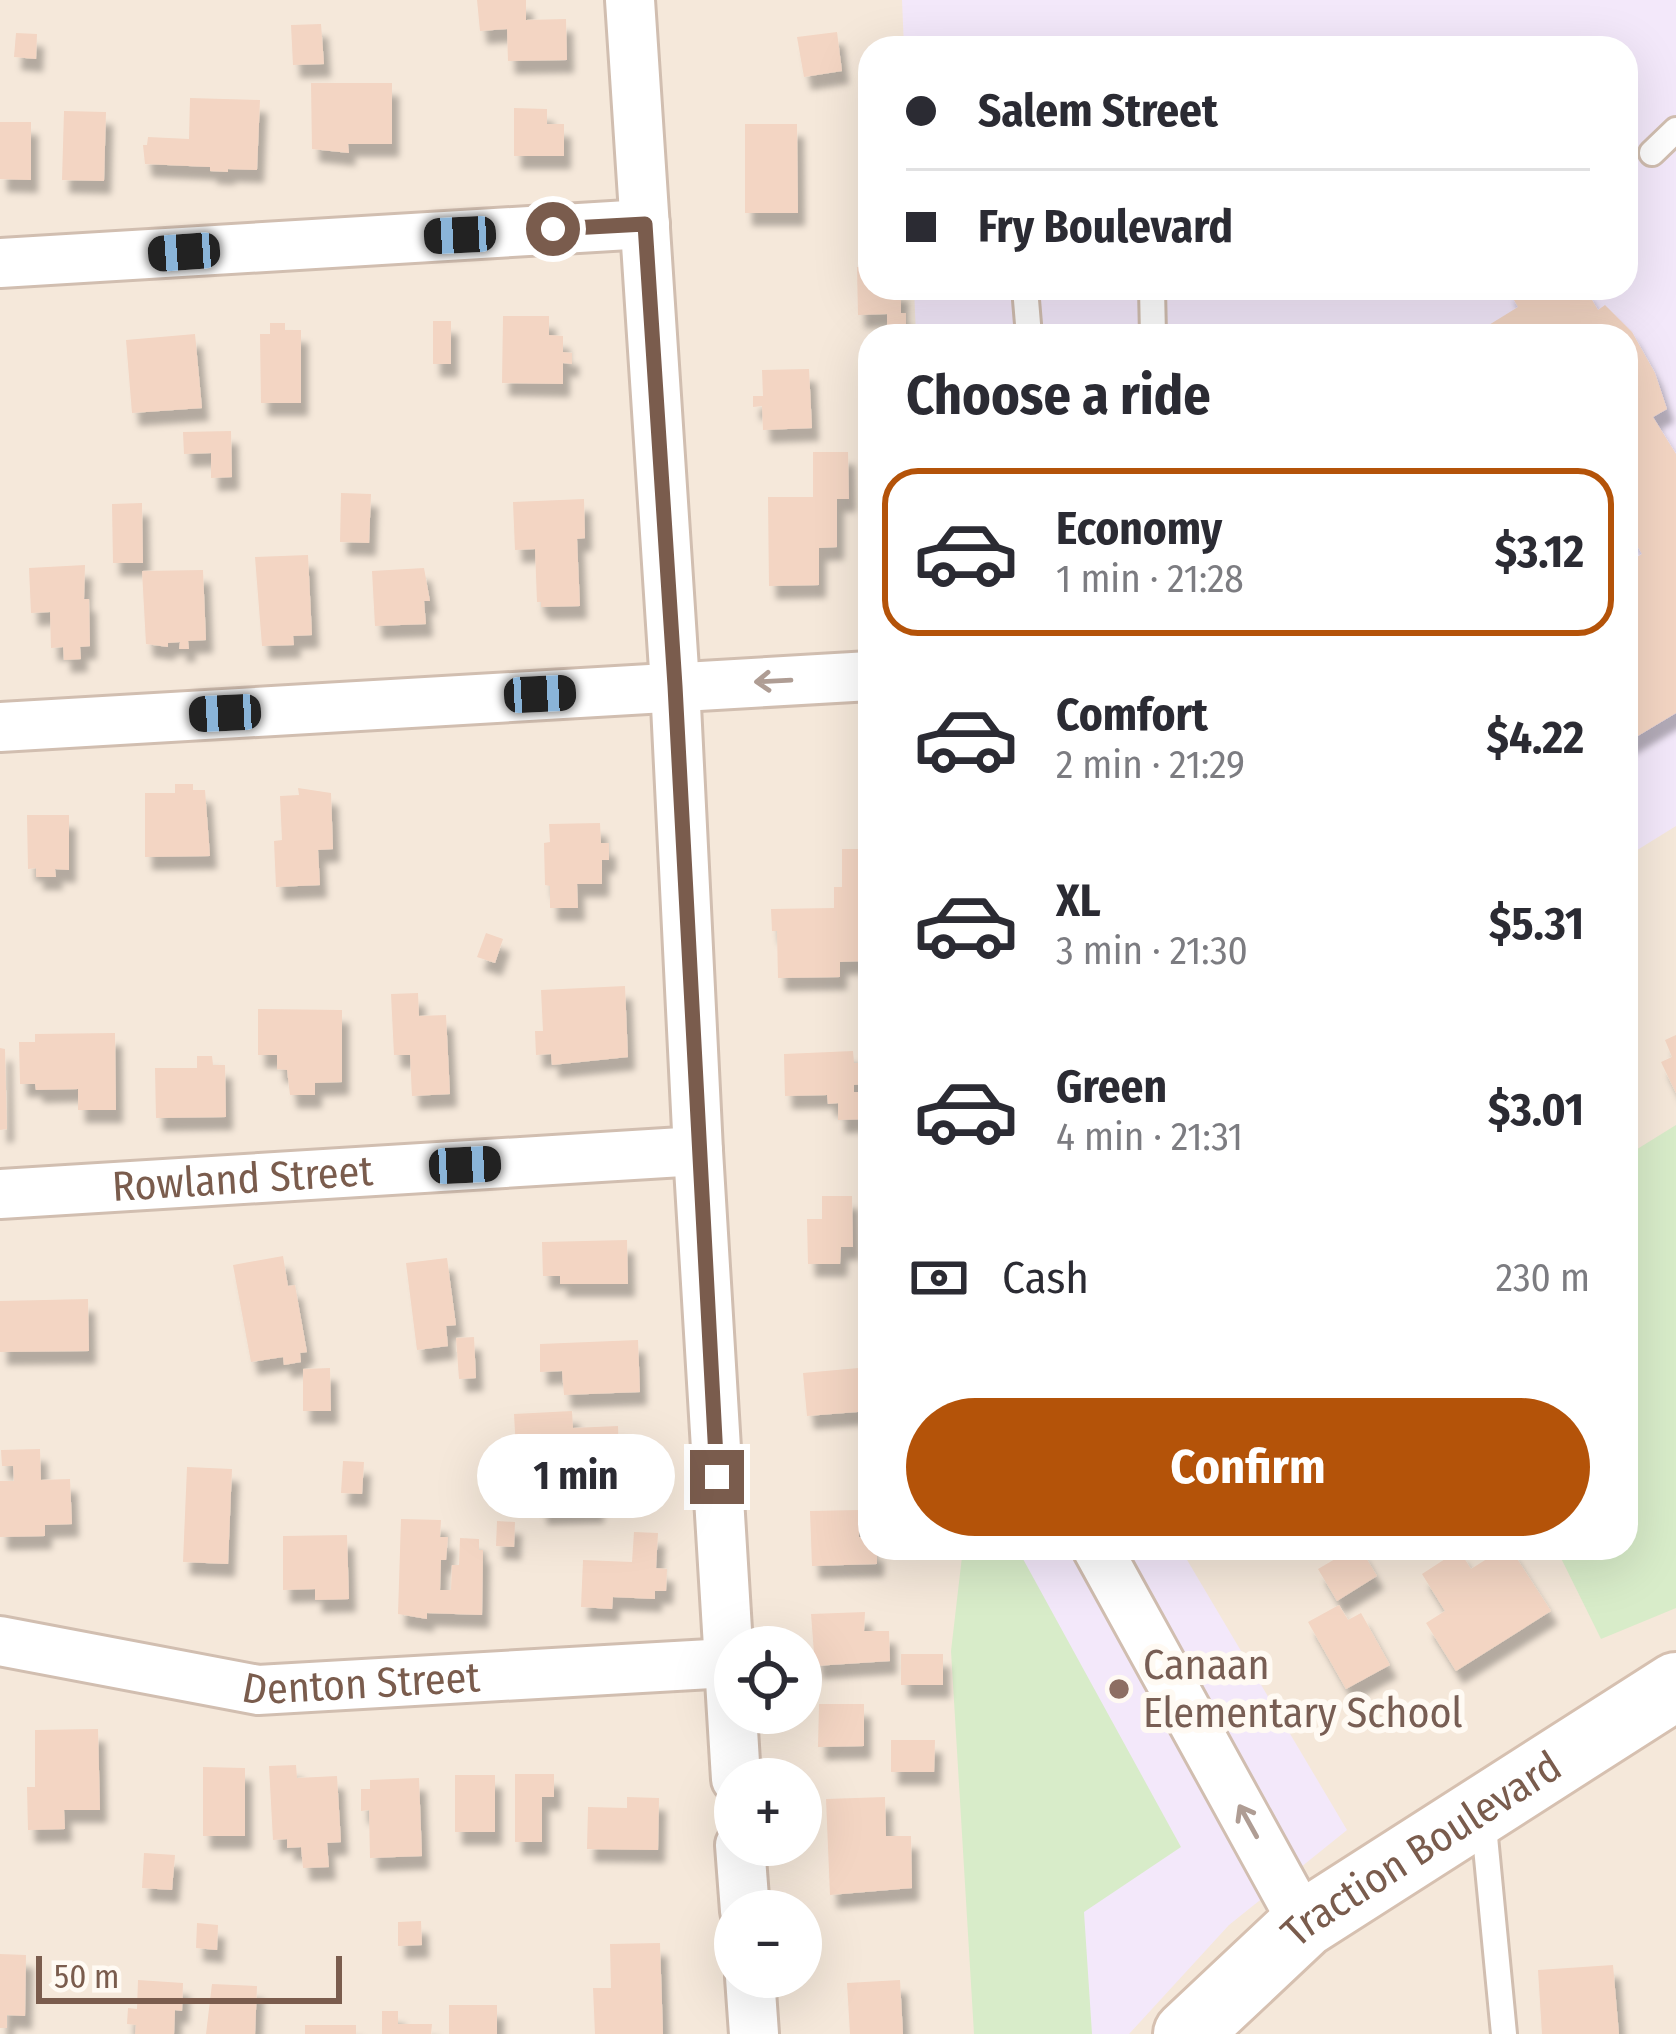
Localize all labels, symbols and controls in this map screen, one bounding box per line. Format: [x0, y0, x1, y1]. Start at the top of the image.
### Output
text: Salem Street [978, 84, 1218, 138]
text: Fry Boulevard [978, 200, 1233, 254]
route start [526, 202, 580, 256]
car [423, 215, 497, 255]
car [147, 232, 221, 272]
text: Choose a ride [906, 364, 1211, 428]
icon: car [912, 498, 1020, 606]
text: Economy [1056, 502, 1222, 556]
text: $3.12 [1495, 525, 1584, 579]
text: 1 min · 21:28 [1056, 556, 1244, 602]
one-way arrow [754, 670, 793, 693]
car [503, 674, 577, 714]
icon: car [912, 684, 1020, 792]
text: Comfort [1056, 688, 1208, 742]
car [188, 693, 262, 733]
text: $4.22 [1486, 711, 1584, 765]
text: 2 min · 21:29 [1056, 742, 1245, 788]
icon: car [912, 870, 1020, 978]
text: XL [1056, 874, 1101, 928]
text: $5.31 [1489, 897, 1584, 951]
text: 3 min · 21:30 [1056, 928, 1248, 974]
icon: car [912, 1056, 1020, 1164]
text: Green [1056, 1060, 1167, 1114]
text: $3.01 [1488, 1083, 1584, 1137]
text: 4 min · 21:31 [1056, 1114, 1243, 1160]
car [428, 1145, 502, 1185]
street label: Rowland Street [111, 1146, 375, 1212]
icon: cash [906, 1245, 972, 1311]
text: Cash [1002, 1251, 1089, 1305]
text: 230 m [1496, 1255, 1590, 1301]
button: Confirm [906, 1398, 1590, 1536]
callout: 1 min [477, 1435, 675, 1519]
route end [690, 1450, 744, 1504]
text: 1 min [534, 1453, 618, 1499]
map controls [714, 1626, 822, 1998]
button: locate [714, 1626, 822, 1734]
place label: Canaan Elementary School [1143, 1640, 1463, 1738]
street label: Denton Street [238, 1652, 482, 1716]
marker: Canaan Elementary School [1106, 1676, 1132, 1702]
street label: Traction Boulevard [1271, 1741, 1570, 1957]
button: + [714, 1758, 822, 1866]
one-way arrow [1236, 1804, 1259, 1839]
button: − [714, 1890, 822, 1998]
scale bar [36, 1950, 342, 2003]
text: 50 m [54, 1957, 119, 1997]

